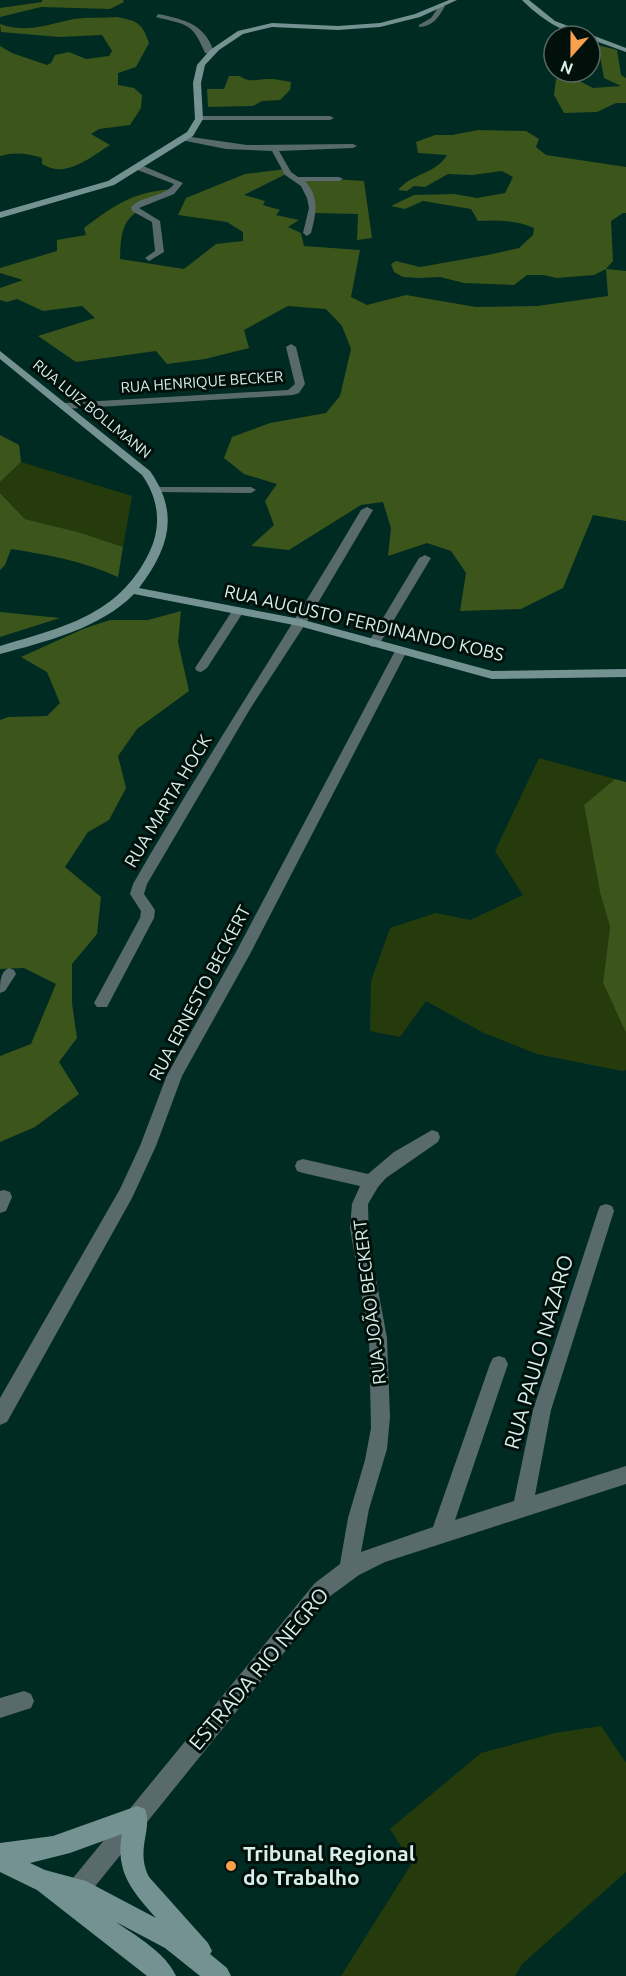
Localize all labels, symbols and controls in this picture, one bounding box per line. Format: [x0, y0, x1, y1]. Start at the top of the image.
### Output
north arrow [542, 24, 602, 84]
text: N [558, 57, 575, 79]
street label: RUA LUIZ BOLLMANN [30, 356, 155, 461]
street label: RUA HENRIQUE BECKER [120, 367, 284, 396]
street label: RUA AUGUSTO FERDINANDO KOBS [223, 580, 506, 664]
street label: RUA MARTA HOCK [120, 731, 215, 870]
street label: RUA ERNESTO BECKERT [144, 902, 254, 1083]
street label: RUA JOÃO BECKERT [348, 1218, 389, 1386]
street label: RUA PAULO NAZARO [499, 1252, 577, 1452]
street label: ESTRADA RIO NEGRO [183, 1582, 333, 1754]
place label: Tribunal Regional do Trabalho [243, 1841, 415, 1889]
marker: Tribunal Regional do Trabalho [224, 1859, 238, 1873]

